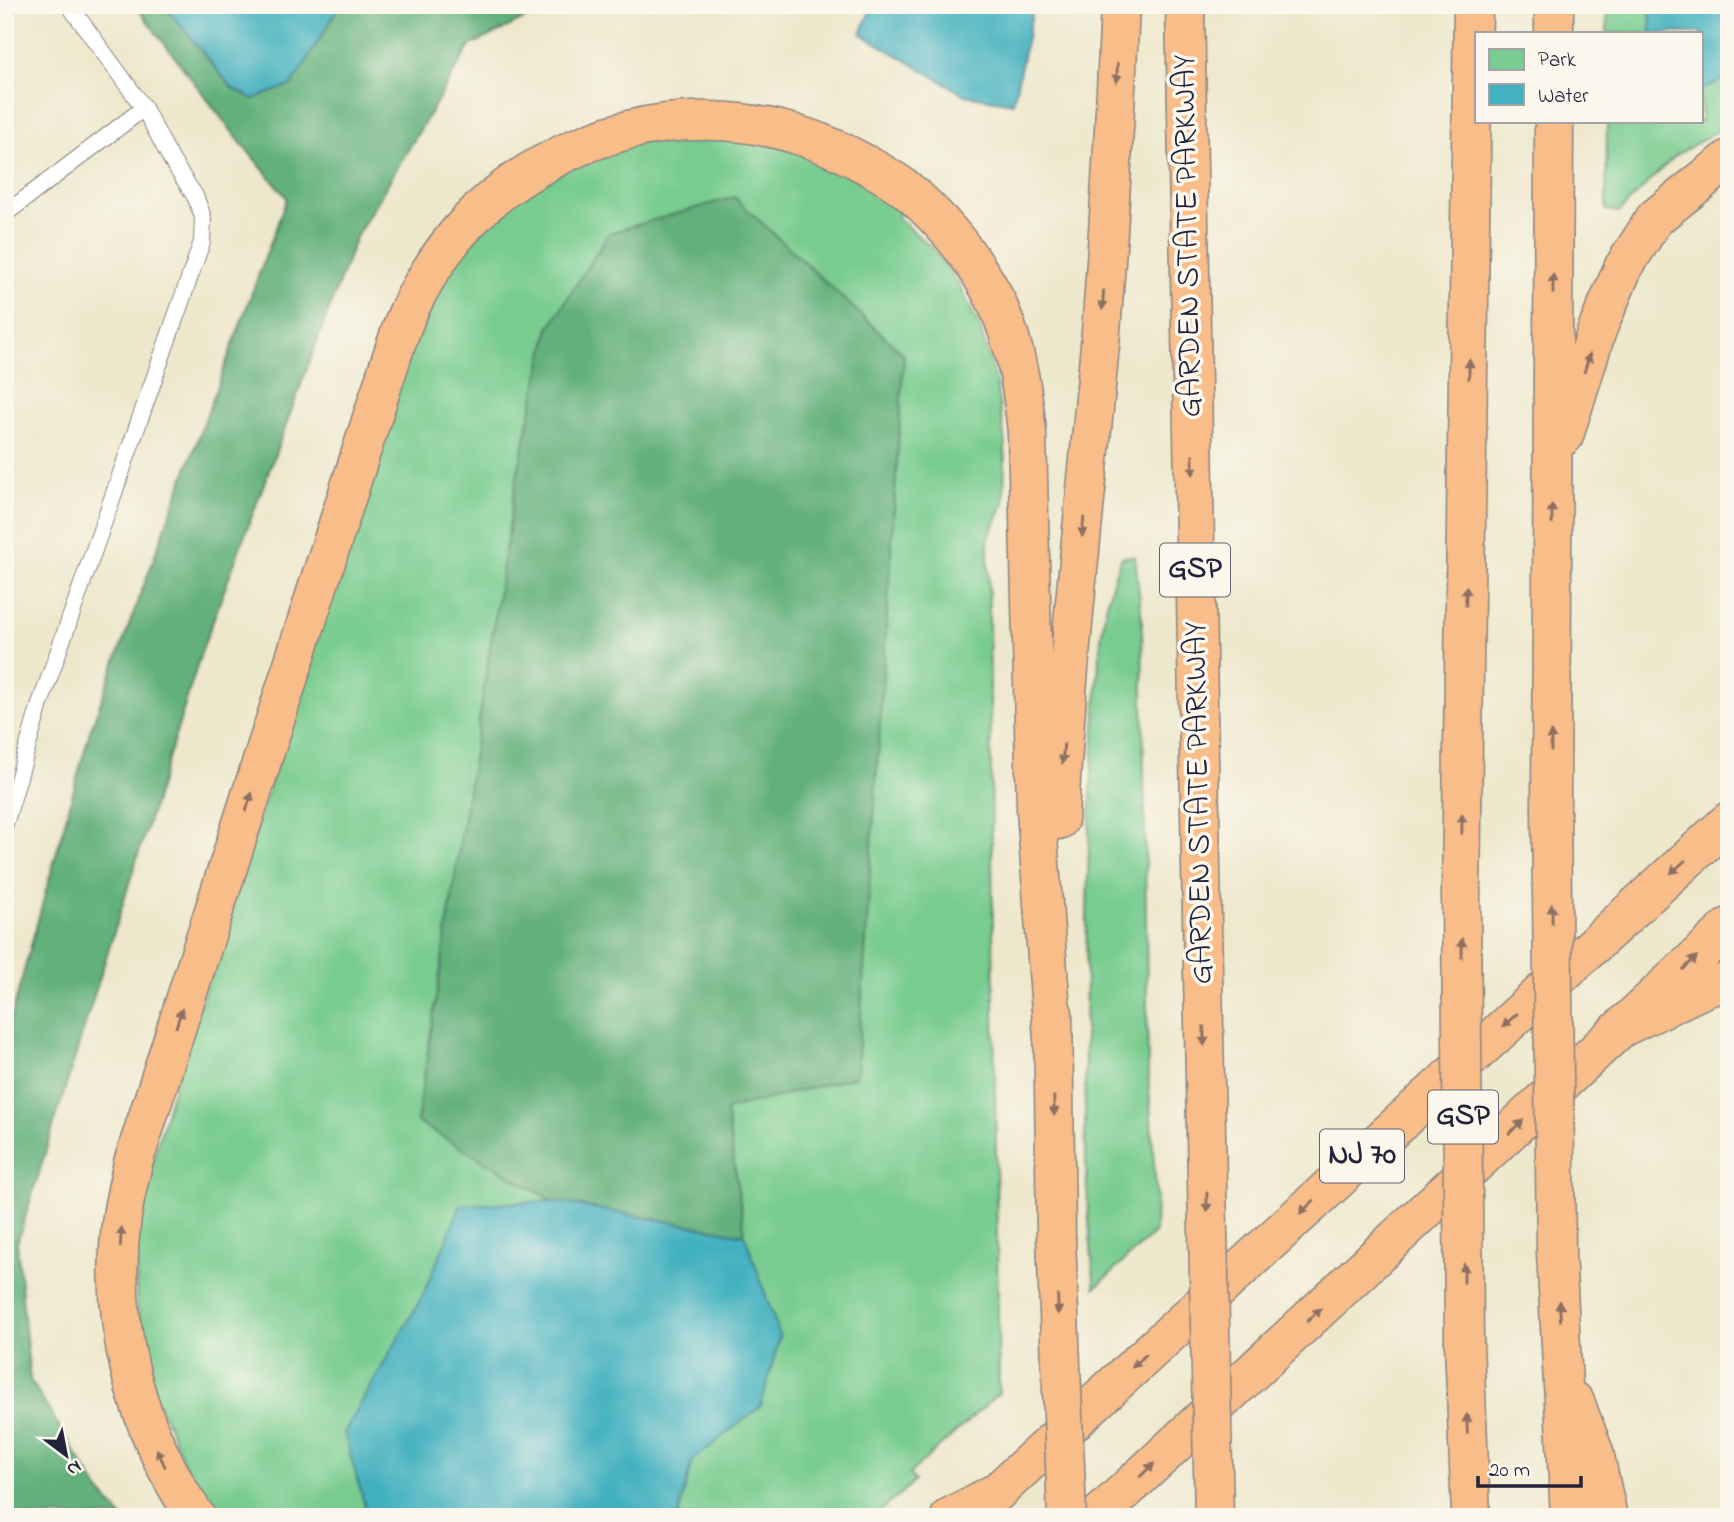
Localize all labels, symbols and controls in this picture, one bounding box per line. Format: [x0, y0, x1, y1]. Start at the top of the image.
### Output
legend [1475, 32, 1702, 122]
text: Park [1538, 46, 1577, 76]
street label: GARDEN STATE PARKWAY [1162, 54, 1216, 418]
one-way arrow [1111, 63, 1122, 85]
text: Water [1538, 82, 1589, 112]
one-way arrow [1547, 273, 1559, 295]
one-way arrow [1097, 290, 1108, 312]
one-way arrow [1582, 353, 1592, 374]
one-way arrow [1463, 357, 1475, 379]
one-way arrow [1188, 455, 1199, 477]
one-way arrow [1546, 502, 1558, 524]
one-way arrow [1077, 516, 1088, 538]
road number: GSP [1160, 544, 1230, 596]
one-way arrow [1460, 585, 1472, 607]
street label: GARDEN STATE PARKWAY [1173, 621, 1227, 985]
one-way arrow [1545, 730, 1557, 752]
one-way arrow [1057, 743, 1068, 765]
one-way arrow [244, 791, 255, 812]
one-way arrow [1457, 812, 1468, 834]
one-way arrow [1669, 859, 1687, 875]
one-way arrow [1546, 903, 1558, 925]
one-way arrow [1456, 937, 1468, 959]
one-way arrow [1681, 956, 1698, 972]
one-way arrow [175, 1008, 185, 1029]
one-way arrow [1501, 1012, 1519, 1028]
one-way arrow [1198, 1025, 1210, 1047]
road number: GSP [1428, 1091, 1498, 1144]
one-way arrow [1048, 1095, 1060, 1117]
one-way arrow [1507, 1119, 1524, 1135]
road number: NJ 70 [1320, 1130, 1404, 1182]
one-way arrow [1201, 1192, 1213, 1214]
one-way arrow [1299, 1199, 1316, 1215]
one-way arrow [116, 1226, 127, 1248]
one-way arrow [1458, 1262, 1470, 1284]
one-way arrow [1053, 1294, 1064, 1316]
one-way arrow [1554, 1300, 1565, 1322]
one-way arrow [1305, 1307, 1323, 1323]
one-way arrow [1131, 1353, 1148, 1369]
one-way arrow [1462, 1413, 1473, 1435]
north arrow [32, 1420, 102, 1490]
scale bar [1478, 1445, 1582, 1489]
one-way arrow [156, 1448, 167, 1468]
text: N [61, 1452, 86, 1482]
text: 20 m [1489, 1456, 1530, 1486]
one-way arrow [1138, 1463, 1155, 1479]

